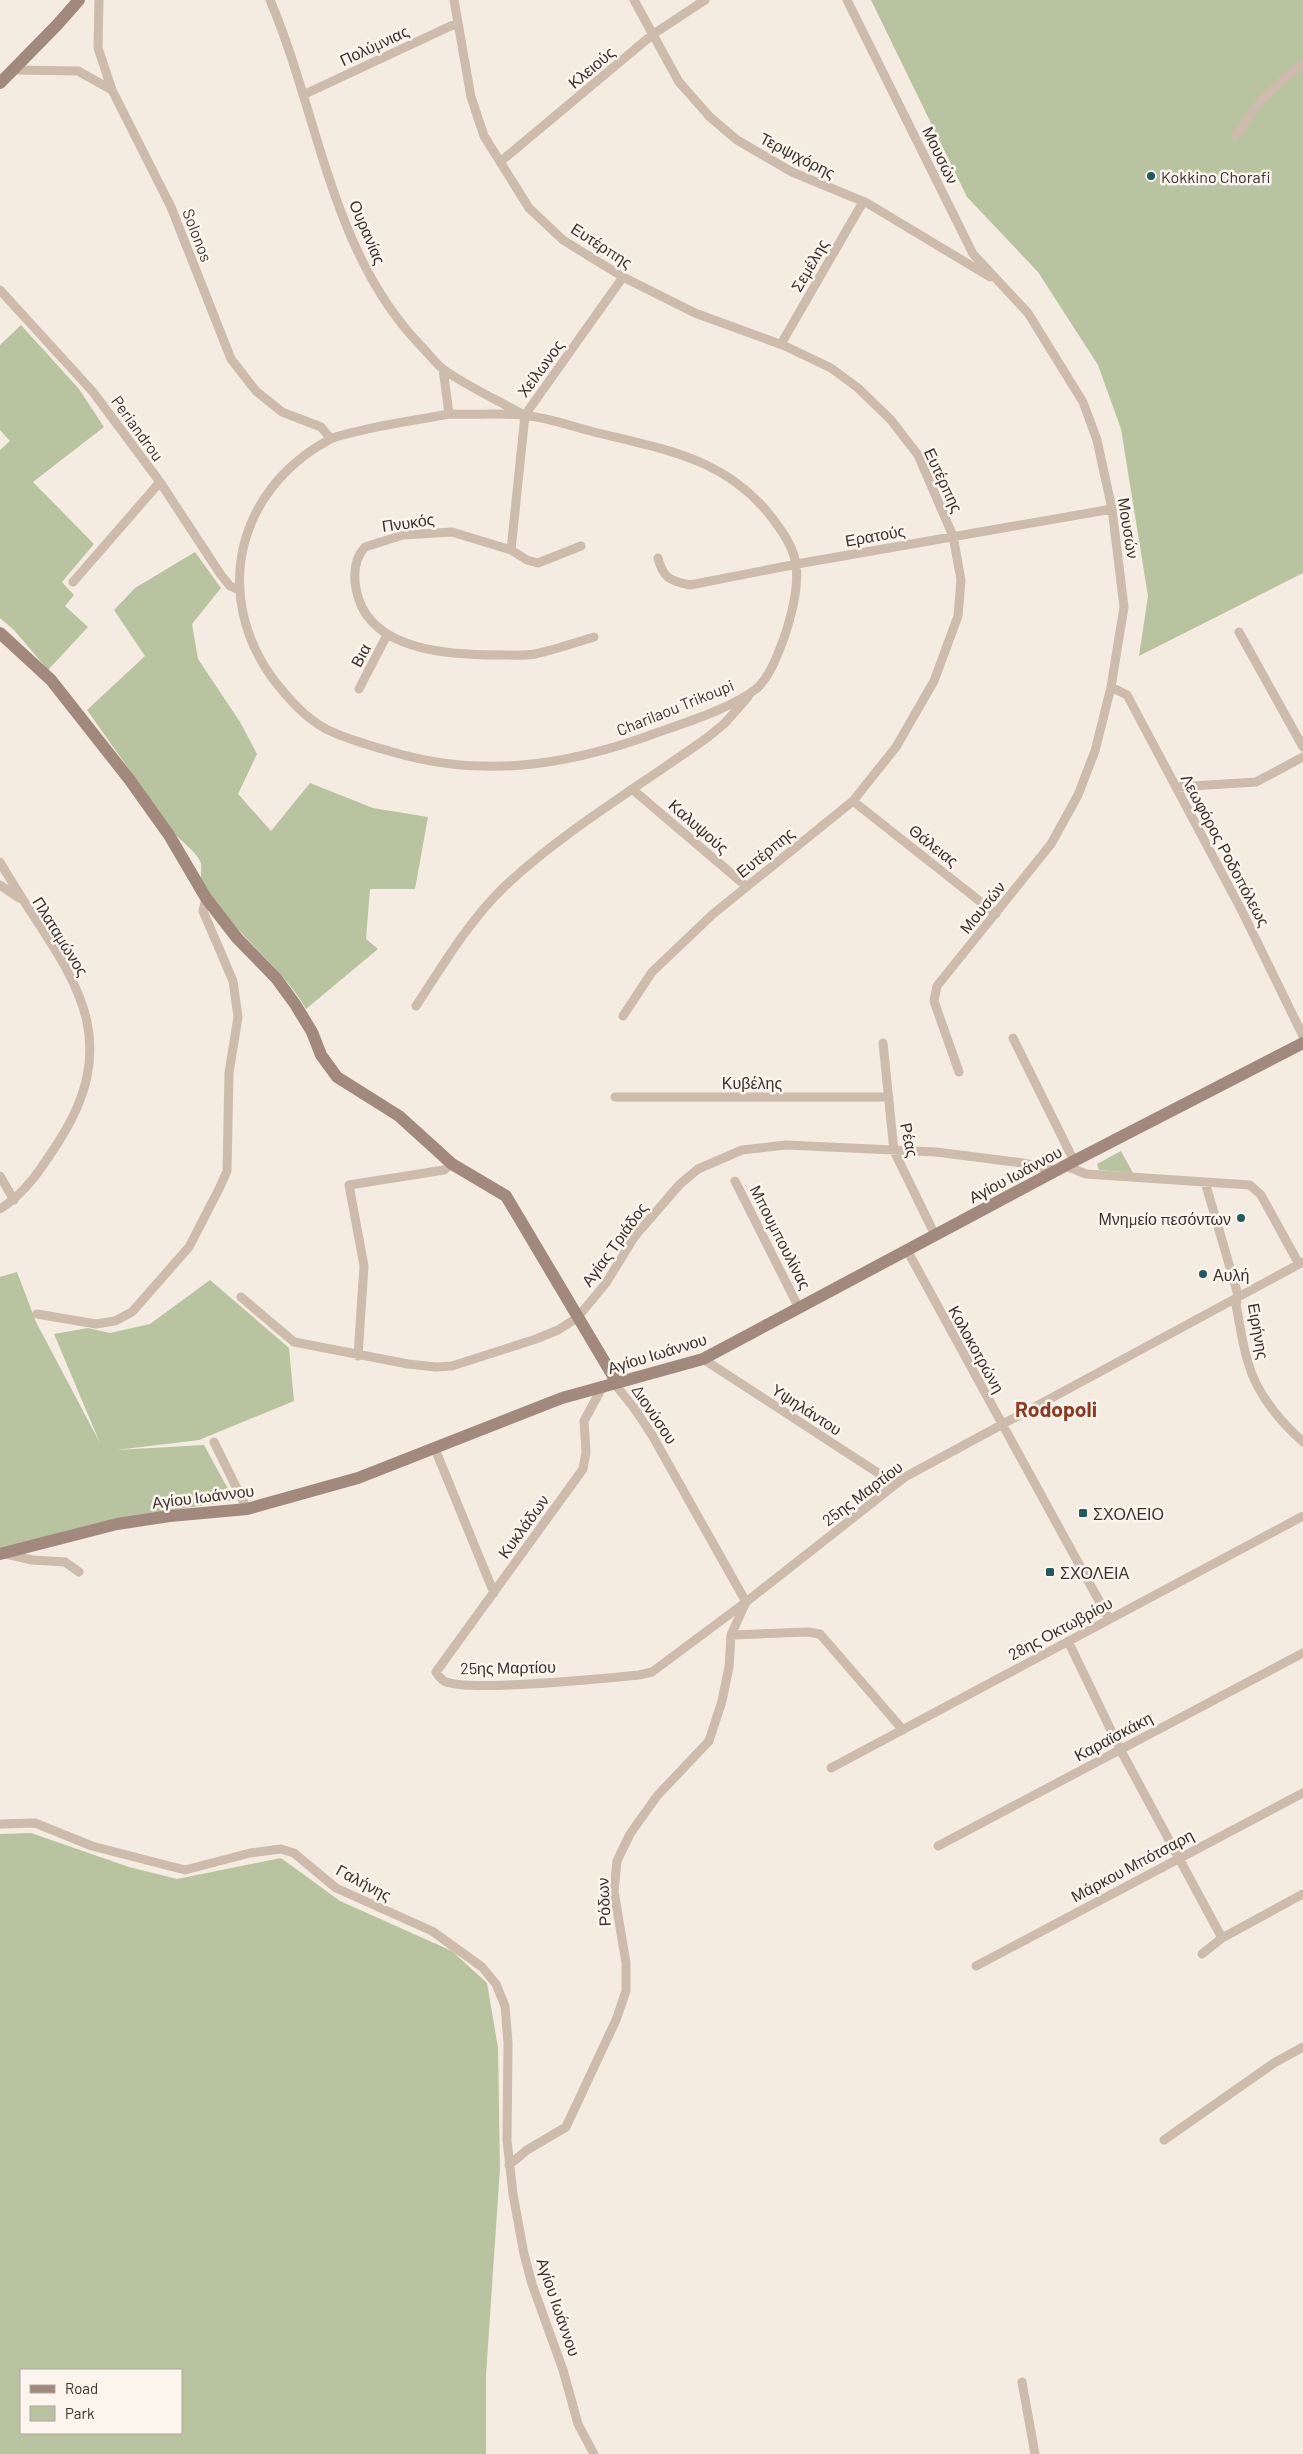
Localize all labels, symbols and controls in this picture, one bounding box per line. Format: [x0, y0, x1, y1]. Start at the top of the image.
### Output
street label: Πολύμνιας [337, 21, 412, 69]
street label: Κλειούς [564, 42, 618, 92]
street label: Μουσών [919, 123, 963, 187]
street label: Τερψιχόρης [757, 128, 839, 182]
place label: Kokkino Chorafi [1161, 167, 1271, 186]
marker: Kokkino Chorafi [1145, 170, 1157, 182]
street label: Ουρανίας [346, 197, 390, 267]
street label: Solonos [179, 206, 217, 264]
street label: Ευτέρπης [568, 218, 636, 272]
street label: Σεμέλης [786, 235, 832, 295]
street label: Χείλωνος [513, 335, 567, 400]
street label: Periandrou [108, 392, 168, 464]
street label: Ευτέρπης [921, 445, 967, 516]
street label: Μουσών [1115, 496, 1143, 560]
street label: Πνυκός [381, 509, 436, 535]
street label: Ερατούς [844, 520, 907, 550]
street label: Βια [346, 640, 374, 670]
street label: Charilaou Trikoupi [614, 675, 736, 739]
street label: Λεωφόρος Ροδοπόλεως [1178, 770, 1274, 930]
street label: Καλυψούς [665, 795, 733, 857]
street label: Θάλειας [906, 820, 963, 870]
street label: Ευτέρπης [732, 823, 798, 881]
street label: Μουσών [955, 877, 1009, 937]
street label: Πλαταμώνος [29, 893, 93, 979]
street label: Κυβέλης [722, 1073, 782, 1092]
street label: Ρέας [897, 1121, 923, 1159]
street label: Αγίου Ιωάννου [965, 1142, 1065, 1206]
street label: Μπουμπουλίνας [747, 1182, 816, 1293]
street label: Αγίας Τριάδος [577, 1198, 651, 1290]
place label: Μνημείο πεσόντων [1098, 1209, 1231, 1228]
marker: Μνημείο πεσόντων [1235, 1212, 1247, 1224]
place label: Αυλή [1213, 1265, 1249, 1284]
marker: Αυλή [1197, 1268, 1209, 1280]
street label: Ειρήνης [1245, 1301, 1273, 1361]
street label: Κολοκοτρώνη [945, 1302, 1009, 1396]
street label: Αγίου Ιωάννου [605, 1329, 709, 1377]
street label: Υψηλάντου [768, 1379, 846, 1439]
street label: Διονύσου [628, 1381, 682, 1447]
district label: Rodopoli [1015, 1396, 1097, 1421]
street label: 25ης Μαρτίου [818, 1457, 906, 1529]
street label: Αγίου Ιωάννου [151, 1480, 255, 1512]
street label: Κυκλάδων [494, 1491, 552, 1561]
place label: ΣΧΟΛΕΙΟ [1093, 1504, 1164, 1523]
marker: ΣΧΟΛΕΙΟ [1077, 1507, 1089, 1519]
place label: ΣΧΟΛΕΙΑ [1060, 1563, 1130, 1582]
marker: ΣΧΟΛΕΙΑ [1044, 1566, 1056, 1578]
street label: 28ης Οκτωβρίου [1005, 1593, 1115, 1663]
street label: 25ης Μαρτίου [460, 1657, 556, 1677]
street label: Καραϊσκάκη [1071, 1708, 1155, 1764]
street label: Μάρκου Μπότσαρη [1068, 1825, 1196, 1905]
street label: Γαλήνης [333, 1860, 395, 1905]
street label: Ρόδων [592, 1877, 614, 1927]
street label: Αγίου Ιωάννου [533, 2255, 585, 2359]
legend [20, 2369, 182, 2434]
text: Road [65, 2379, 98, 2397]
text: Park [65, 2404, 95, 2422]

